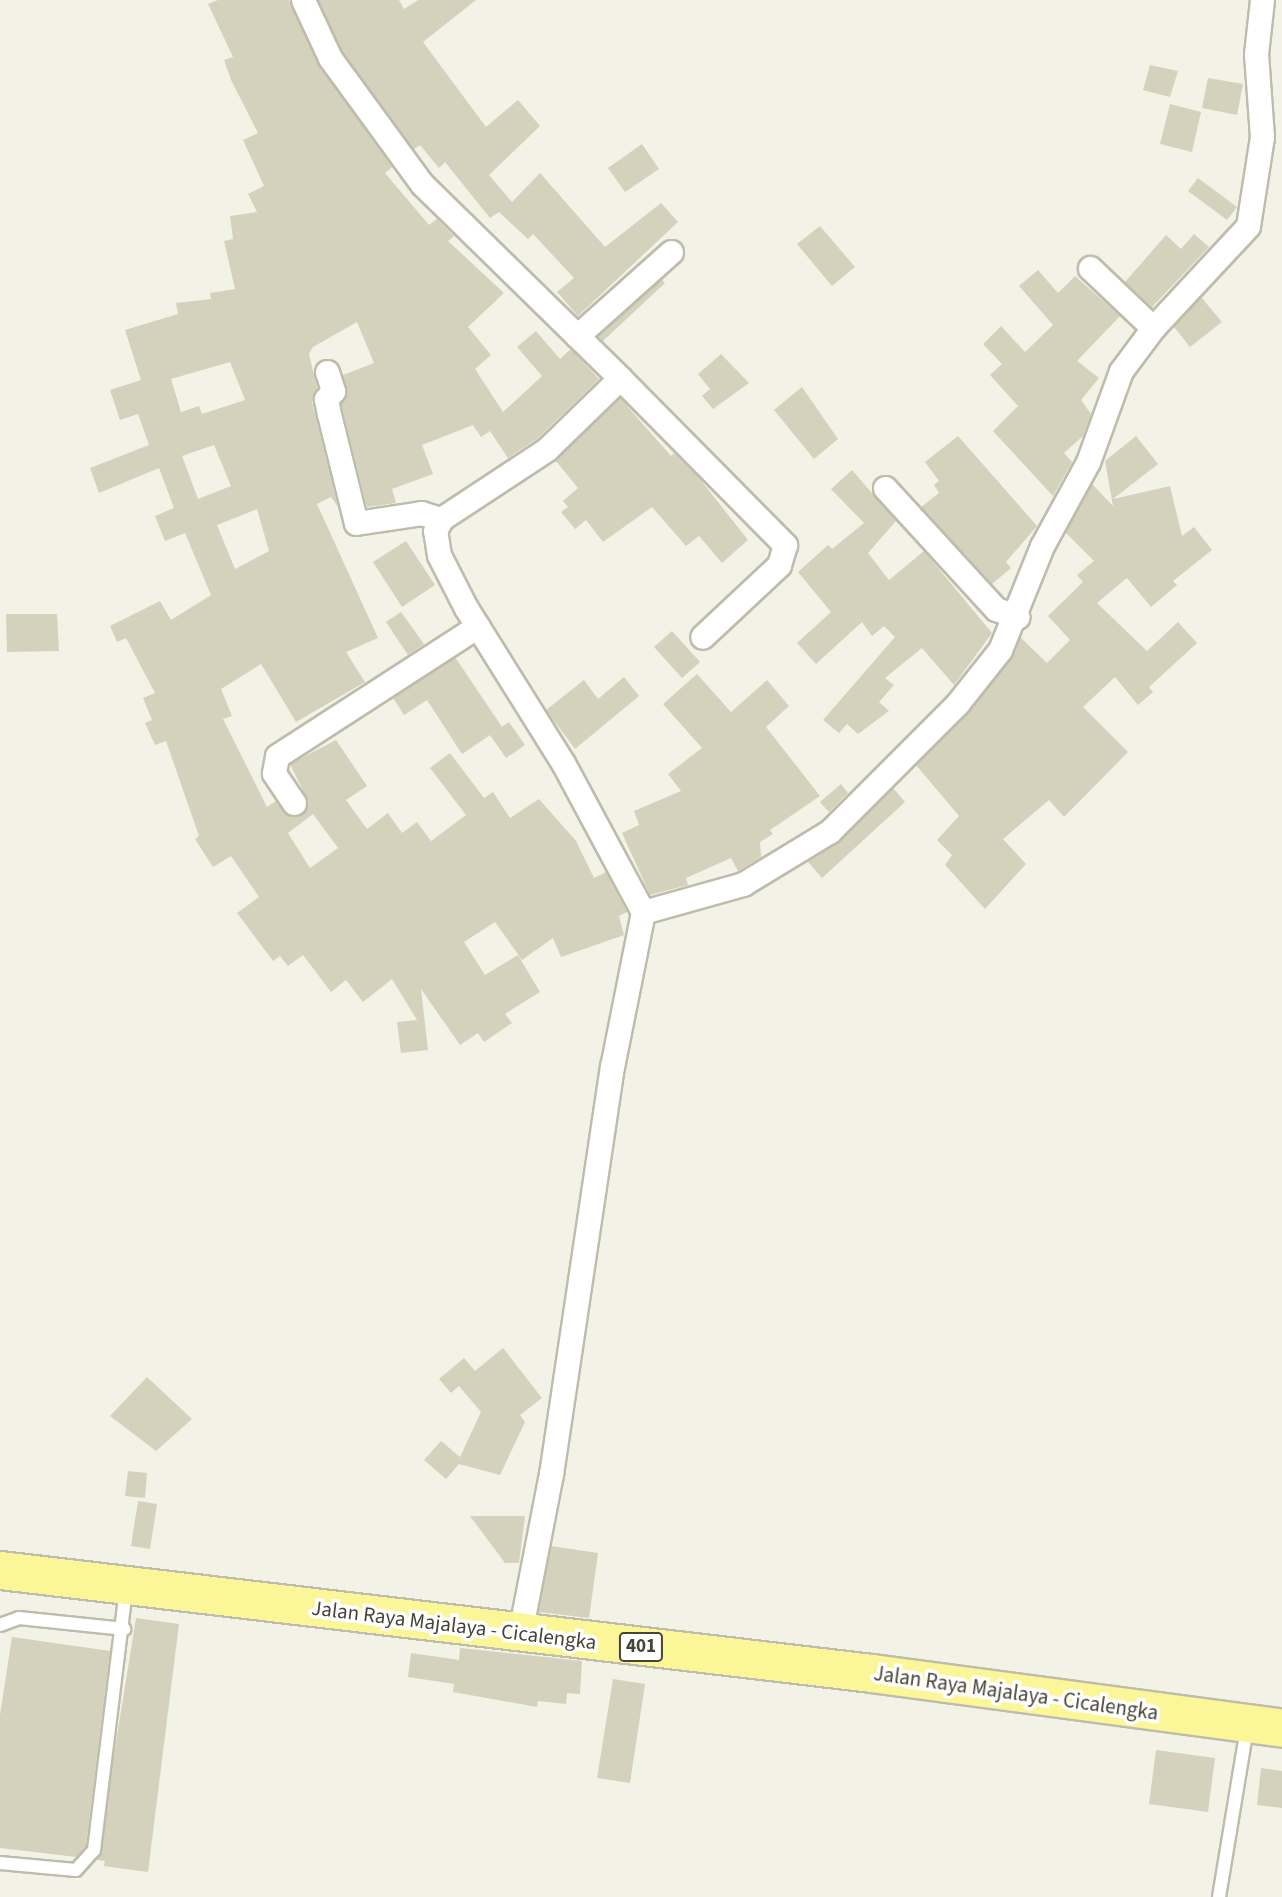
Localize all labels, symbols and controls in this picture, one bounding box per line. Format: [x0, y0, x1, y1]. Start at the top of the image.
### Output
street label: Jalan Raya Majalaya - Cicalengka [310, 1595, 598, 1655]
road number: 401 [618, 1632, 664, 1662]
street label: Jalan Raya Majalaya - Cicalengka [872, 1661, 1160, 1725]

